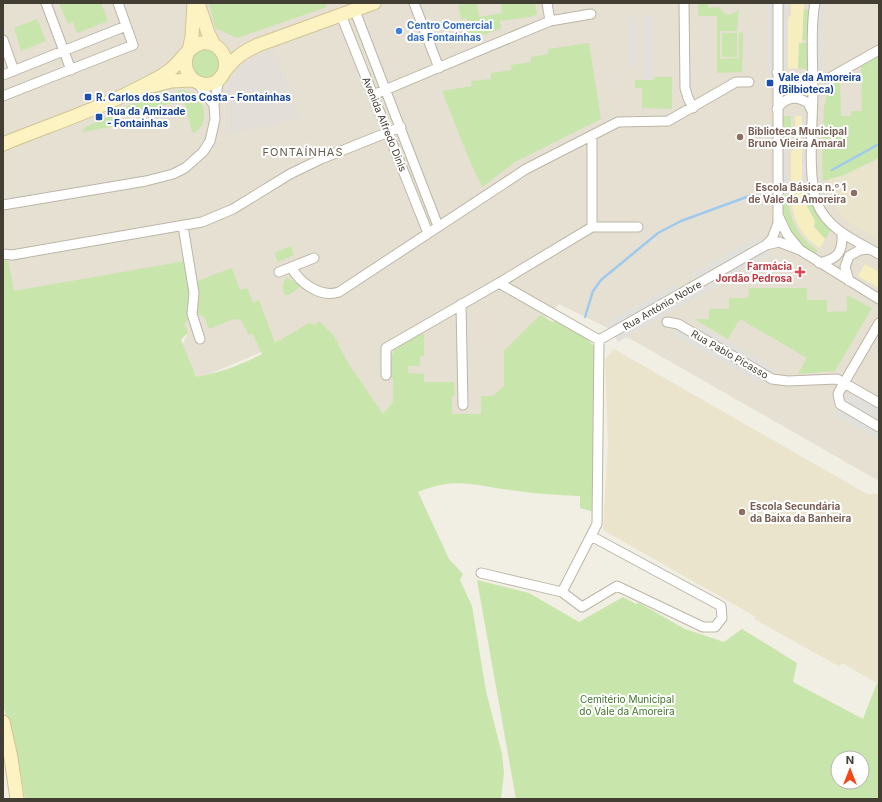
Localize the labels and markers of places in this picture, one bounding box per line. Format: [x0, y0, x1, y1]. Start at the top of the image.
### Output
place label: Centro Comercial das Fontaínhas [407, 19, 492, 43]
marker: Centro Comercial das Fontaínhas [394, 26, 404, 36]
place label: Vale da Amoreira (Bilbioteca) [778, 71, 861, 95]
marker: Vale da Amoreira (Bilbioteca) [765, 78, 775, 88]
place label: R. Carlos dos Santos Costa - Fontaínhas [96, 91, 291, 103]
marker: R. Carlos dos Santos Costa - Fontaínhas [83, 92, 93, 102]
place label: Rua da Amizade - Fontainhas [107, 105, 186, 129]
marker: Rua da Amizade - Fontainhas [94, 112, 104, 122]
place label: Biblioteca Municipal Bruno Vieira Amaral [748, 125, 847, 149]
marker: Biblioteca Municipal Bruno Vieira Amaral [735, 132, 745, 142]
place label: Escola Básica n.º 1 de Vale da Amoreira [748, 181, 846, 205]
marker: Escola Básica n.º 1 de Vale da Amoreira [849, 188, 859, 198]
place label: Farmácia Jordão Pedrosa [716, 260, 792, 284]
marker: Farmácia Jordão Pedrosa [795, 267, 805, 277]
place label: Escola Secundária da Baixa da Banheira [750, 500, 852, 524]
marker: Escola Secundária da Baixa da Banheira [737, 507, 747, 517]

